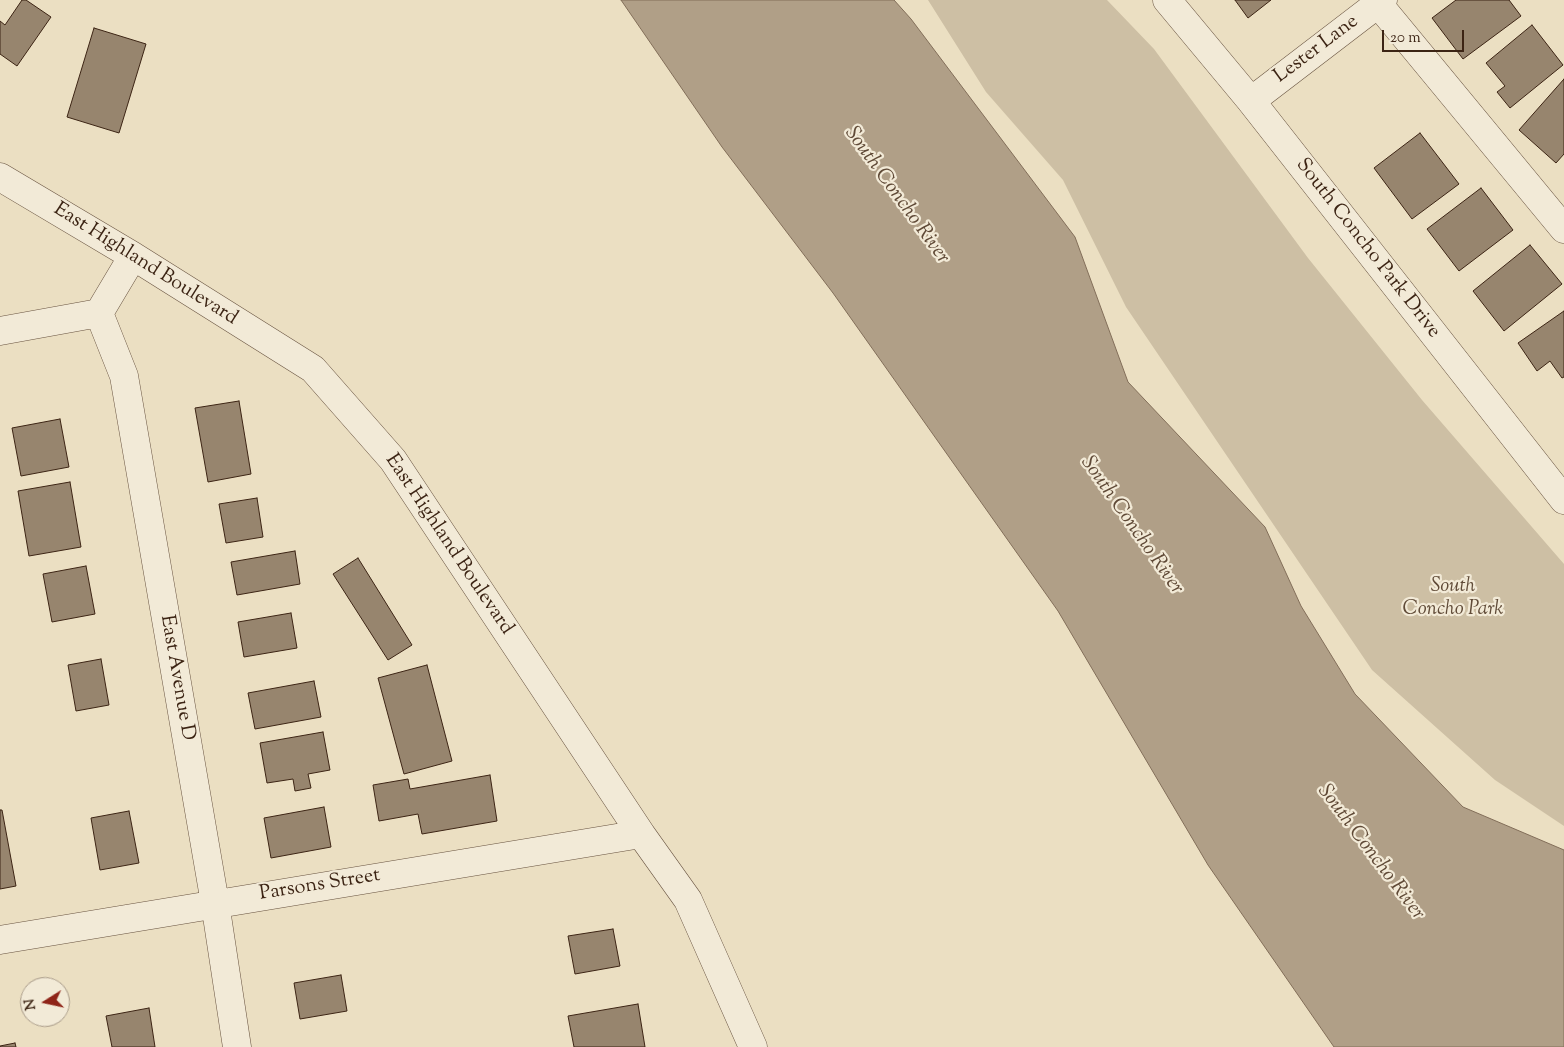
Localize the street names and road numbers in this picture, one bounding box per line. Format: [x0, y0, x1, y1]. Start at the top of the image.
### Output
street label: Lester Lane [1270, 11, 1364, 89]
street label: South Concho Park Drive [1289, 154, 1445, 344]
street label: East Highland Boulevard [48, 198, 242, 332]
street label: East Highland Boulevard [379, 450, 517, 640]
street label: East Avenue D [153, 613, 199, 743]
street label: Parsons Street [258, 865, 382, 907]

